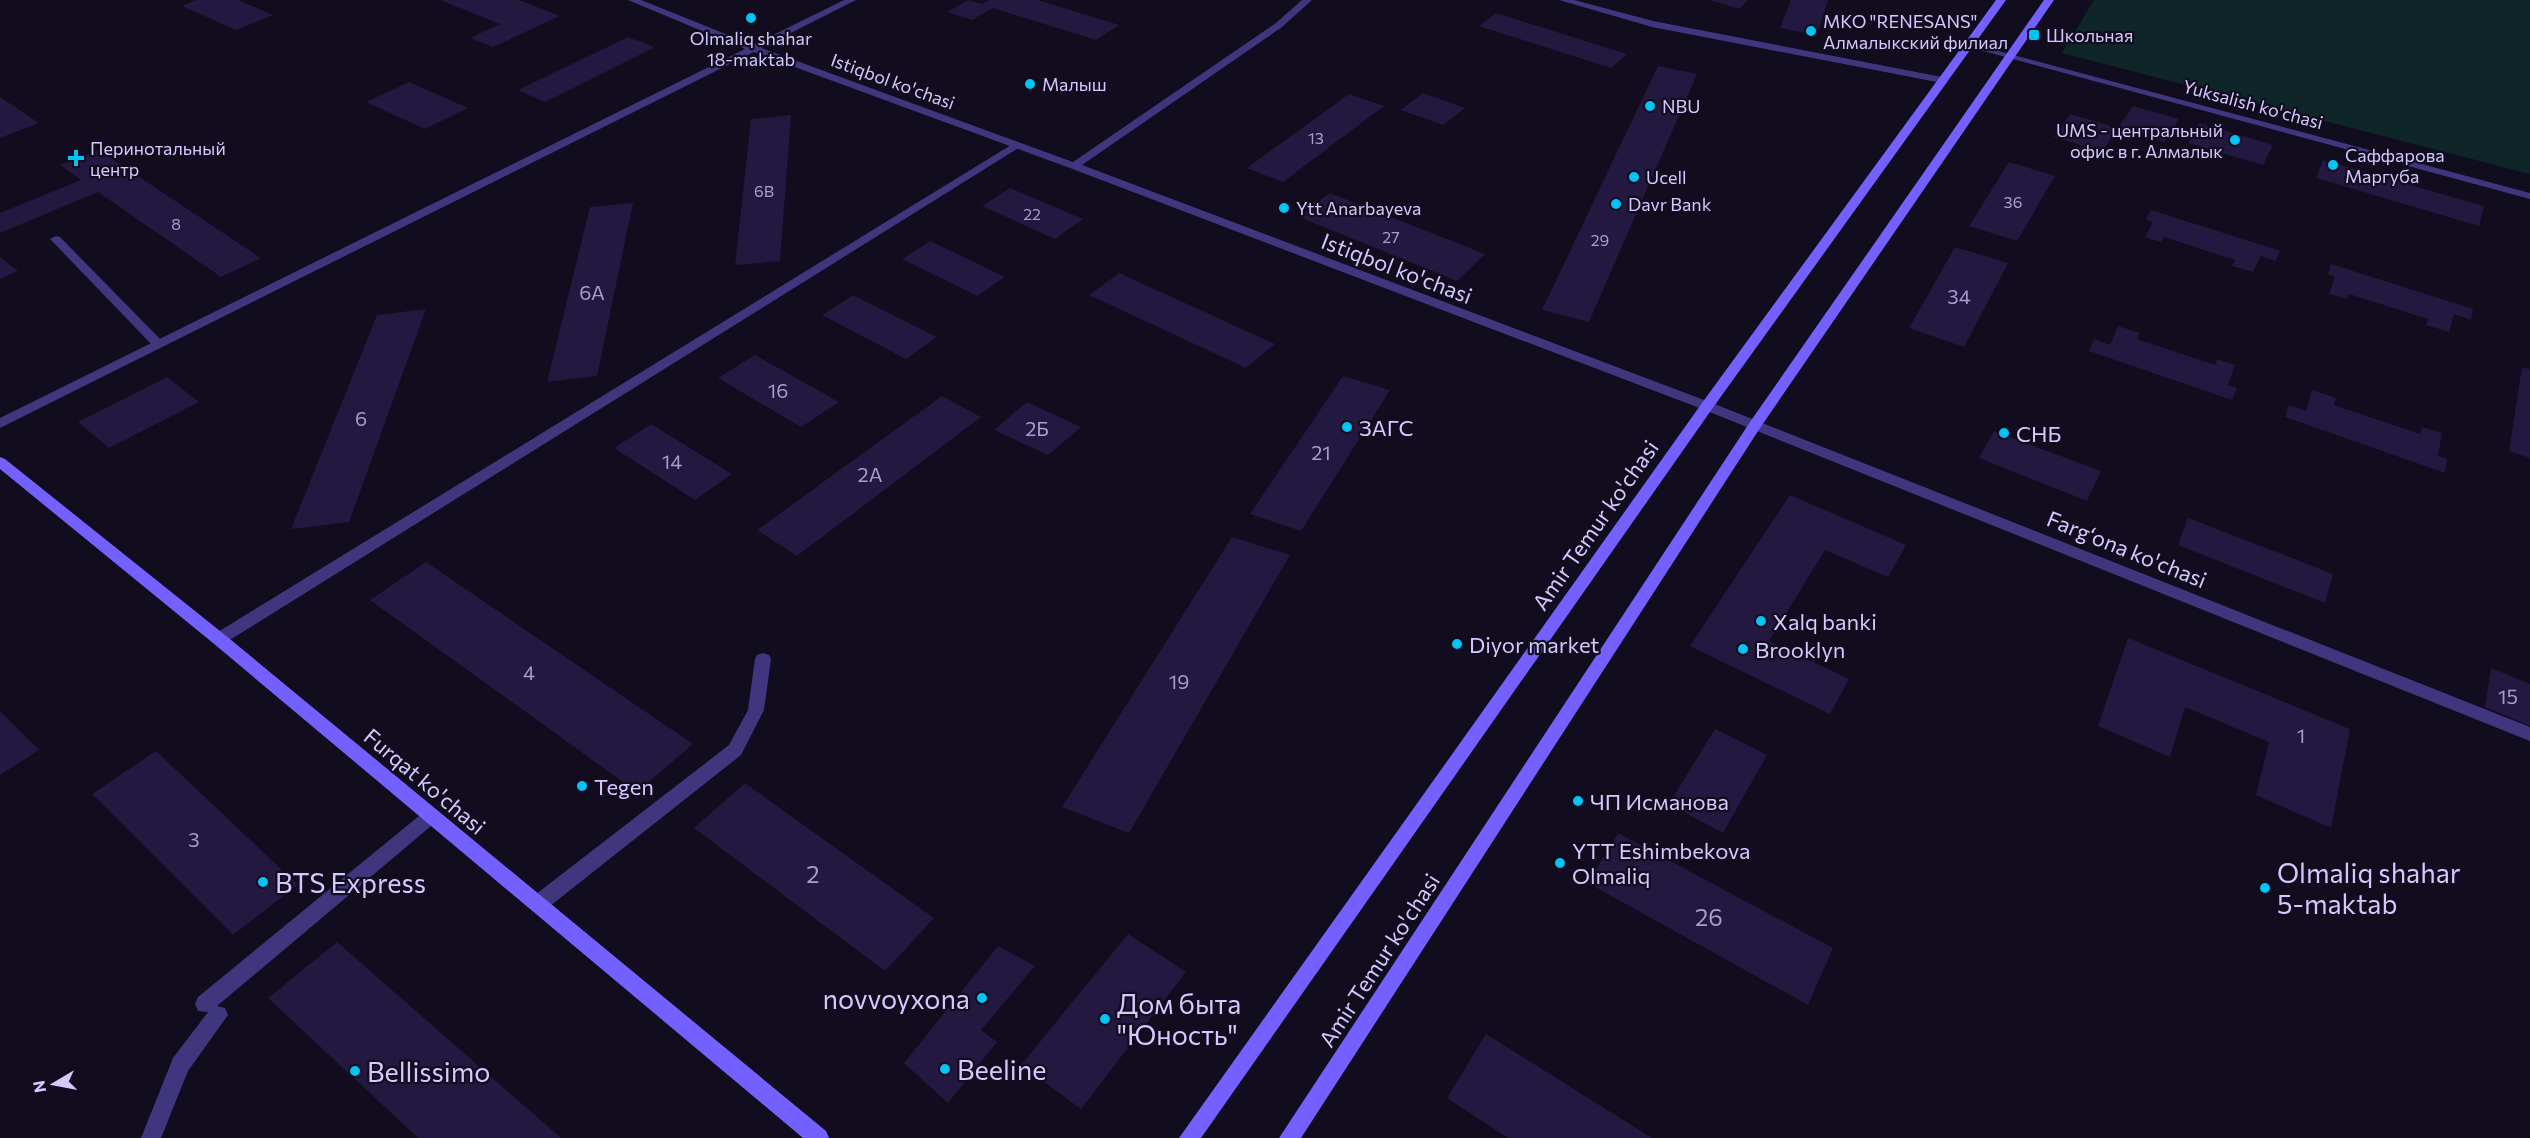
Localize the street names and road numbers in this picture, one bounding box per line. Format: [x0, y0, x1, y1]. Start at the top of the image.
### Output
street label: Istiqbol ko'chasi [828, 48, 958, 114]
street label: Yuksalish ko'chasi [2180, 75, 2326, 133]
street label: Istiqbol ko'chasi [1318, 227, 1476, 309]
street label: Amir Temur ko'chasi [1526, 435, 1664, 615]
street label: Farg‘ona ko'chasi [2043, 505, 2211, 593]
street label: Furqat ko'chasi [359, 722, 491, 840]
street label: Amir Temur ko'chasi [1313, 868, 1445, 1052]

